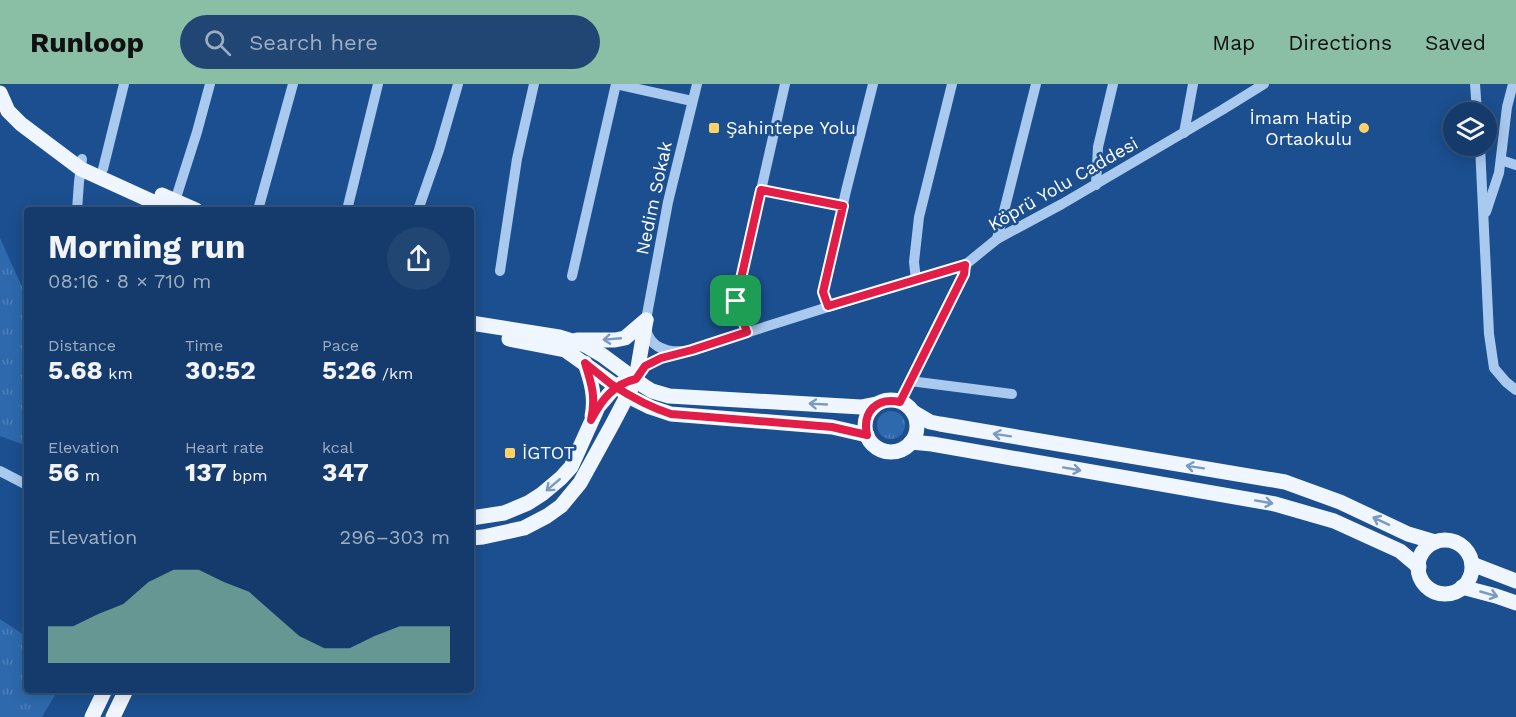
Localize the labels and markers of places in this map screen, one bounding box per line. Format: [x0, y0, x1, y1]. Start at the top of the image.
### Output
place label: İmam Hatip Ortaokulu [1250, 107, 1352, 149]
place label: Şahintepe Yolu [726, 117, 856, 138]
marker: Şahintepe Yolu [707, 121, 721, 135]
marker: İmam Hatip Ortaokulu [1357, 121, 1371, 135]
pin [710, 275, 761, 326]
place label: İGTOT [522, 442, 575, 463]
marker: İGTOT [503, 446, 517, 460]

